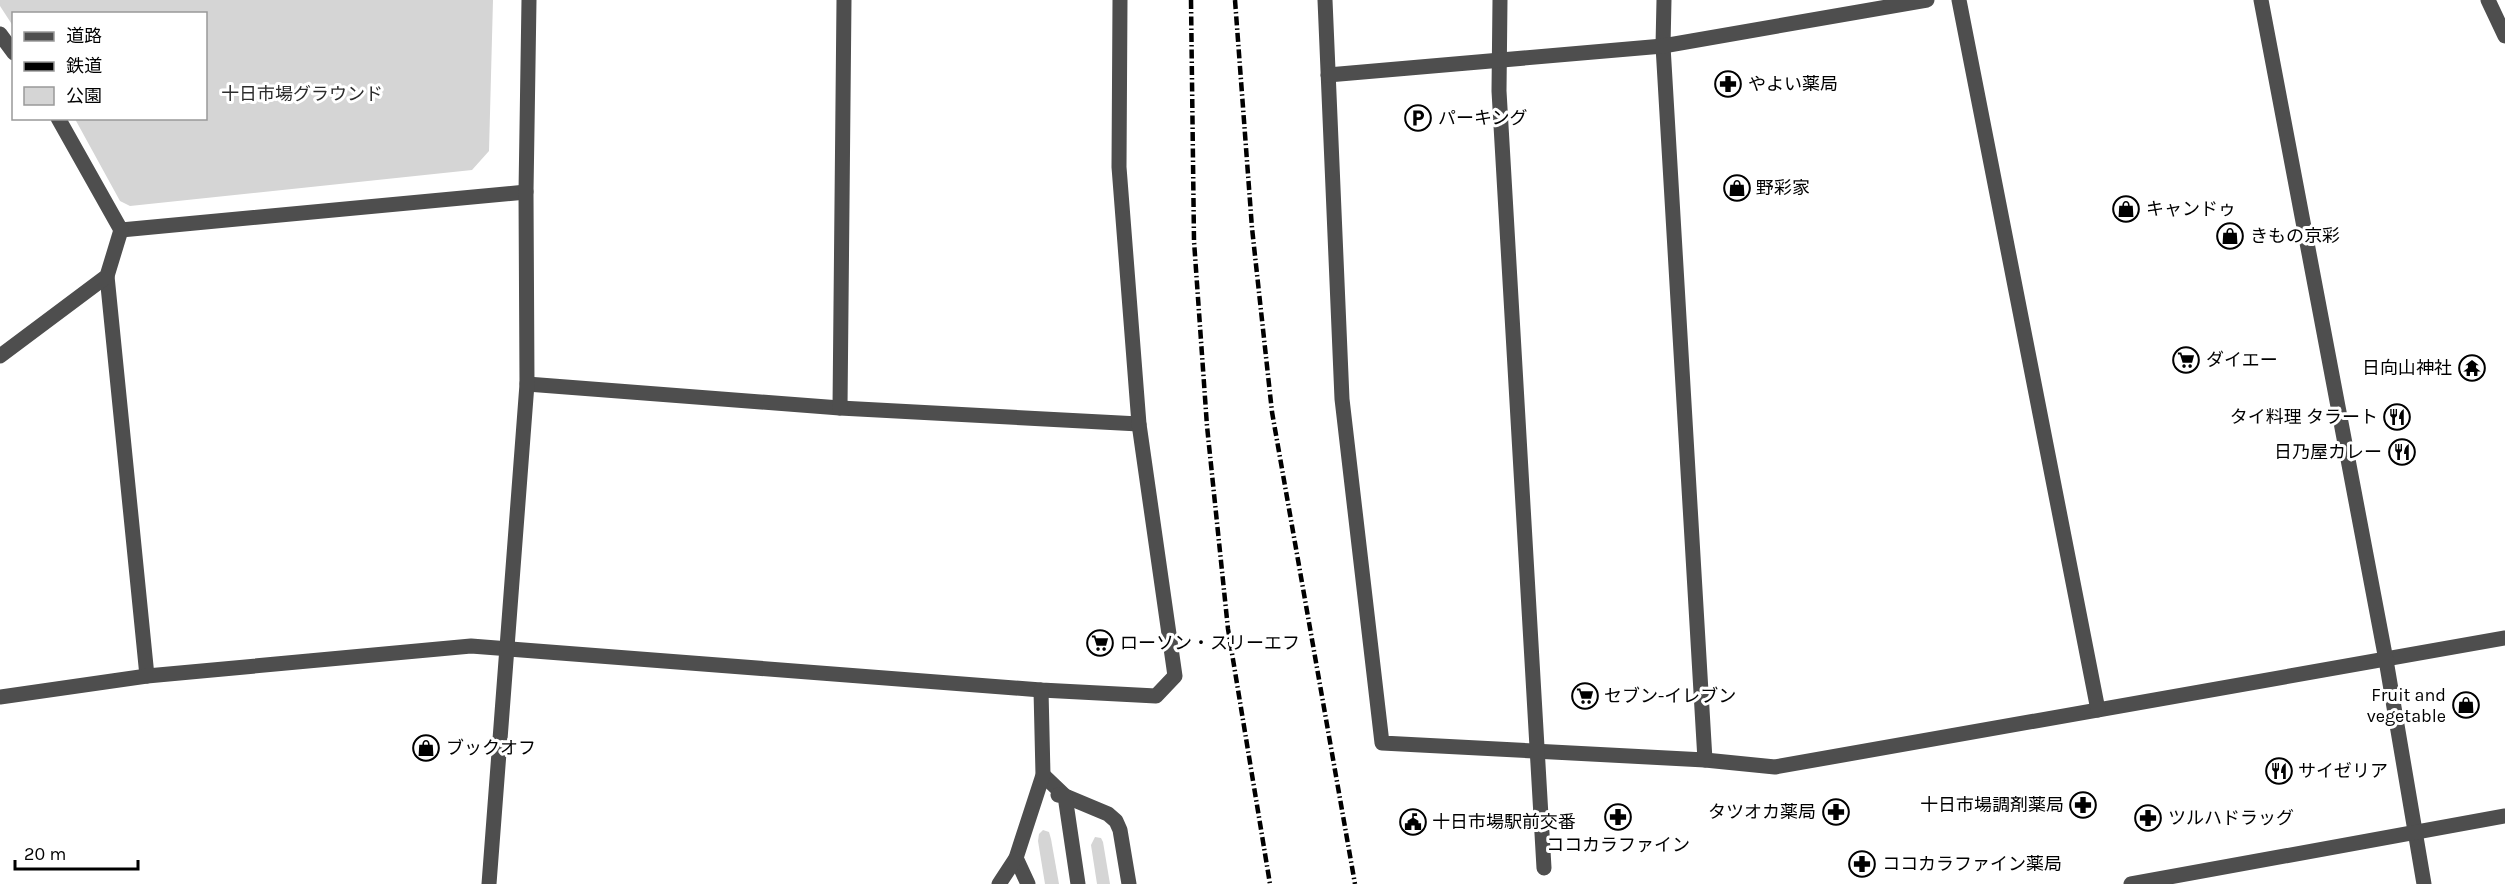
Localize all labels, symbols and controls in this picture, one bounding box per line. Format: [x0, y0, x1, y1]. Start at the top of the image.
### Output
legend [12, 12, 207, 120]
text: 道路 [66, 25, 102, 47]
text: 鉄道 [66, 55, 102, 77]
pharmacy icon: やよい薬局 [1713, 69, 1743, 99]
place label: やよい薬局 [1748, 73, 1838, 95]
park label: 十日市場グラウンド [221, 83, 383, 105]
text: 公園 [66, 85, 102, 107]
parking icon: パーキング [1403, 103, 1433, 133]
place label: パーキング [1438, 107, 1527, 129]
shop icon: 野彩家 [1722, 173, 1752, 203]
place label: 野彩家 [1756, 177, 1810, 199]
shop icon: キャンドゥ [2111, 194, 2141, 224]
place label: キャンドゥ [2146, 198, 2236, 220]
shop icon: きもの京彩 [2215, 221, 2245, 251]
place label: きもの京彩 [2250, 225, 2340, 247]
supermarket icon: ダイエー [2171, 345, 2201, 375]
place label: ダイエー [2206, 349, 2278, 371]
temple icon: 日向山神社 [2457, 353, 2487, 383]
place label: 日向山神社 [2362, 357, 2452, 379]
restaurant icon: タイ料理 タラート [2382, 402, 2412, 432]
place label: タイ料理 タラート [2230, 406, 2378, 428]
restaurant icon: 日乃屋カレー [2387, 437, 2417, 467]
place label: 日乃屋カレー [2274, 441, 2382, 463]
supermarket icon: ローソン・スリーエフ [1085, 628, 1115, 658]
place label: ローソン・スリーエフ [1120, 632, 1300, 654]
supermarket icon: セブン-イレブン [1570, 681, 1600, 711]
place label: Fruit and vegetable [2367, 684, 2446, 727]
place label: セブン-イレブン [1604, 685, 1736, 707]
shop icon: Fruit and vegetable [2451, 690, 2481, 720]
shop icon: ブックオフ [411, 733, 441, 763]
place label: ブックオフ [446, 737, 536, 759]
restaurant icon: サイゼリア [2264, 756, 2294, 786]
place label: サイゼリア [2298, 760, 2388, 782]
pharmacy icon: 十日市場調剤薬局 [2068, 790, 2098, 820]
place label: 十日市場調剤薬局 [1920, 794, 2064, 816]
pharmacy icon: タツオカ薬局 [1821, 797, 1851, 827]
place label: タツオカ薬局 [1708, 801, 1816, 823]
pharmacy icon: ココカラファイン [1603, 802, 1633, 832]
pharmacy icon: ツルハドラッグ [2133, 803, 2163, 833]
public building icon: 十日市場駅前交番 [1398, 807, 1428, 837]
place label: ツルハドラッグ [2168, 807, 2294, 829]
place label: 十日市場駅前交番 [1432, 811, 1576, 833]
scale bar [15, 833, 138, 871]
place label: ココカラファイン [1546, 834, 1690, 856]
text: 20 m [24, 843, 66, 865]
pharmacy icon: ココカラファイン薬局 [1847, 849, 1877, 879]
place label: ココカラファイン薬局 [1882, 853, 2062, 875]

